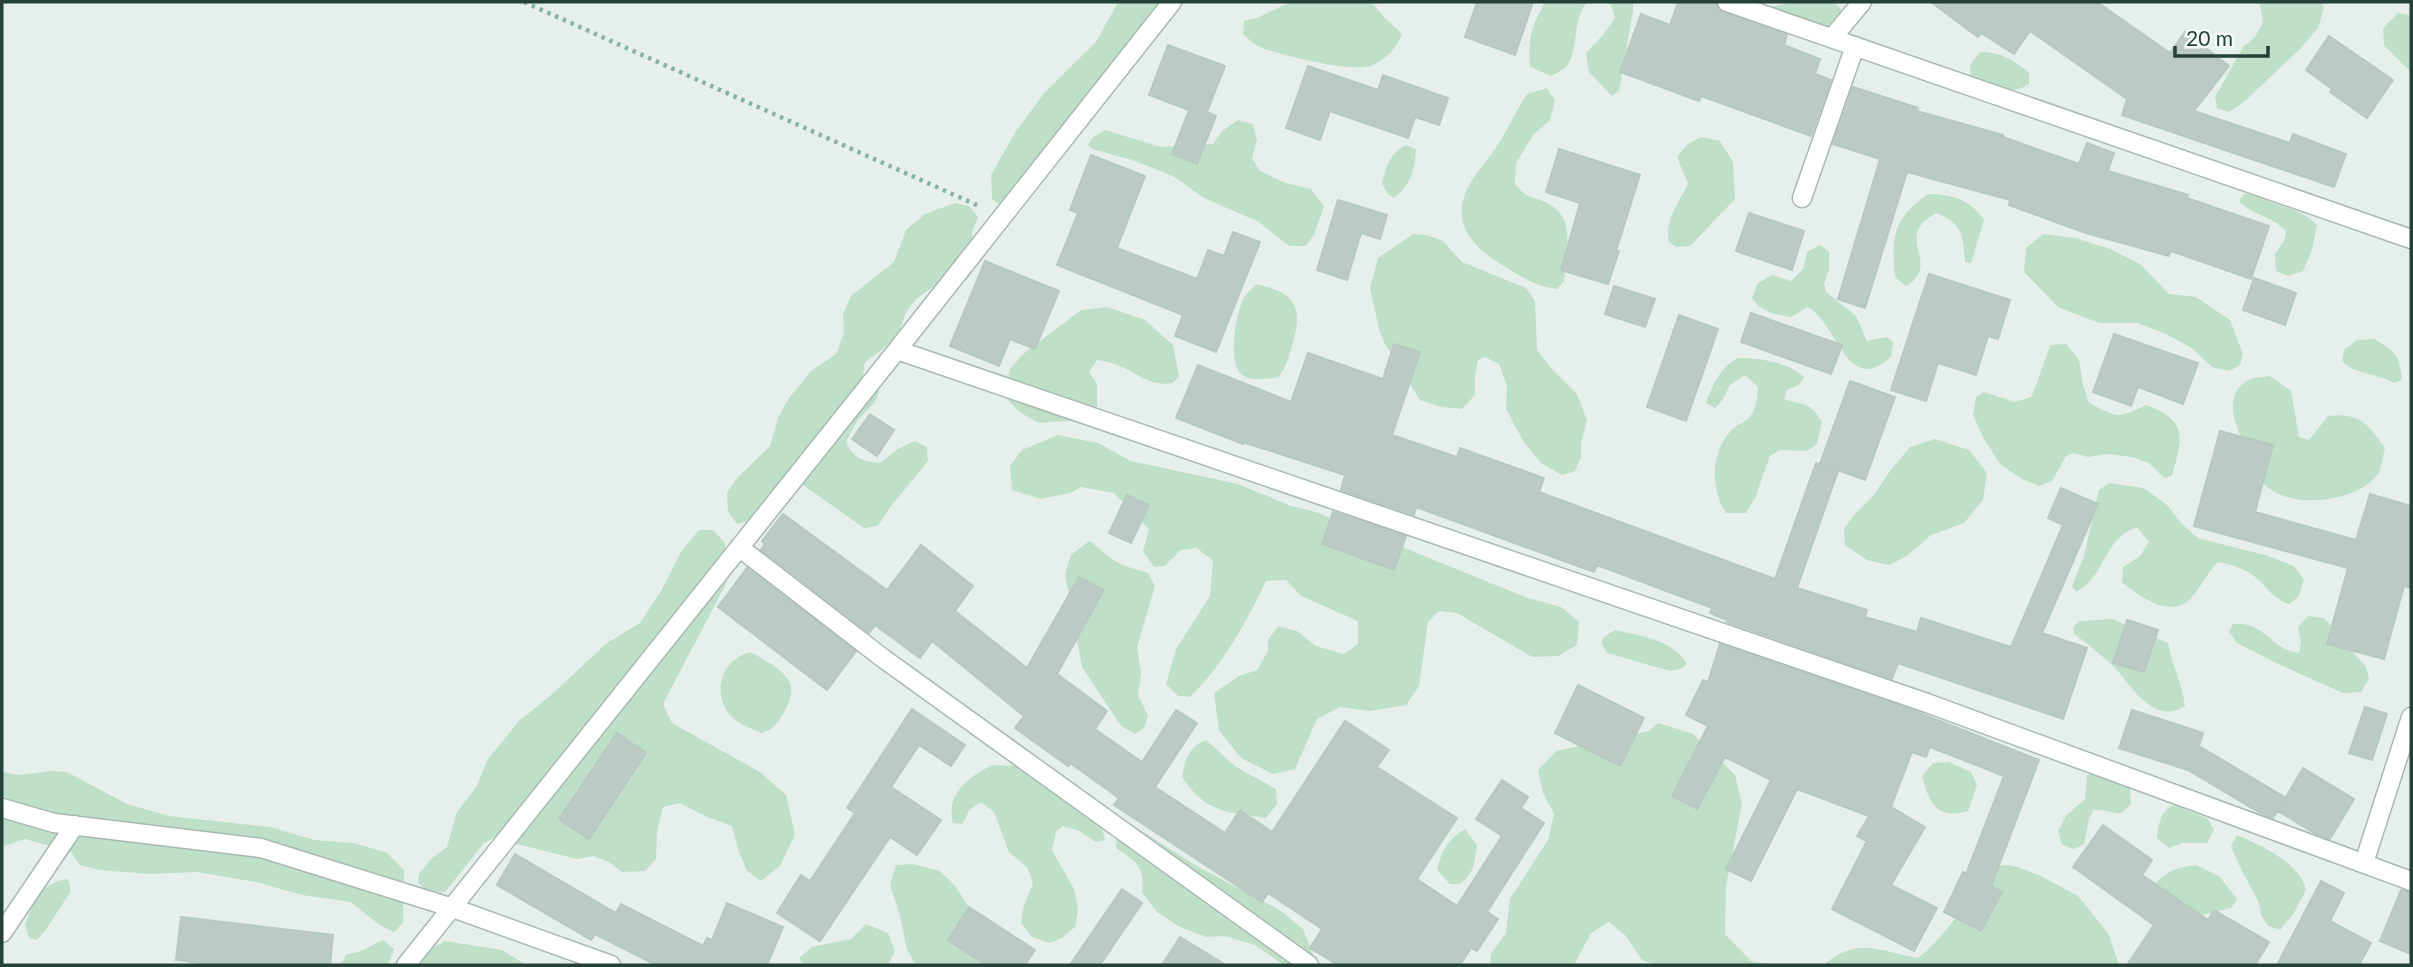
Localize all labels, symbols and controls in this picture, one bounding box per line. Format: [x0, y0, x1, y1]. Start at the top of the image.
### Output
scale bar [2175, 14, 2268, 58]
text: 20 m [2186, 25, 2233, 50]

